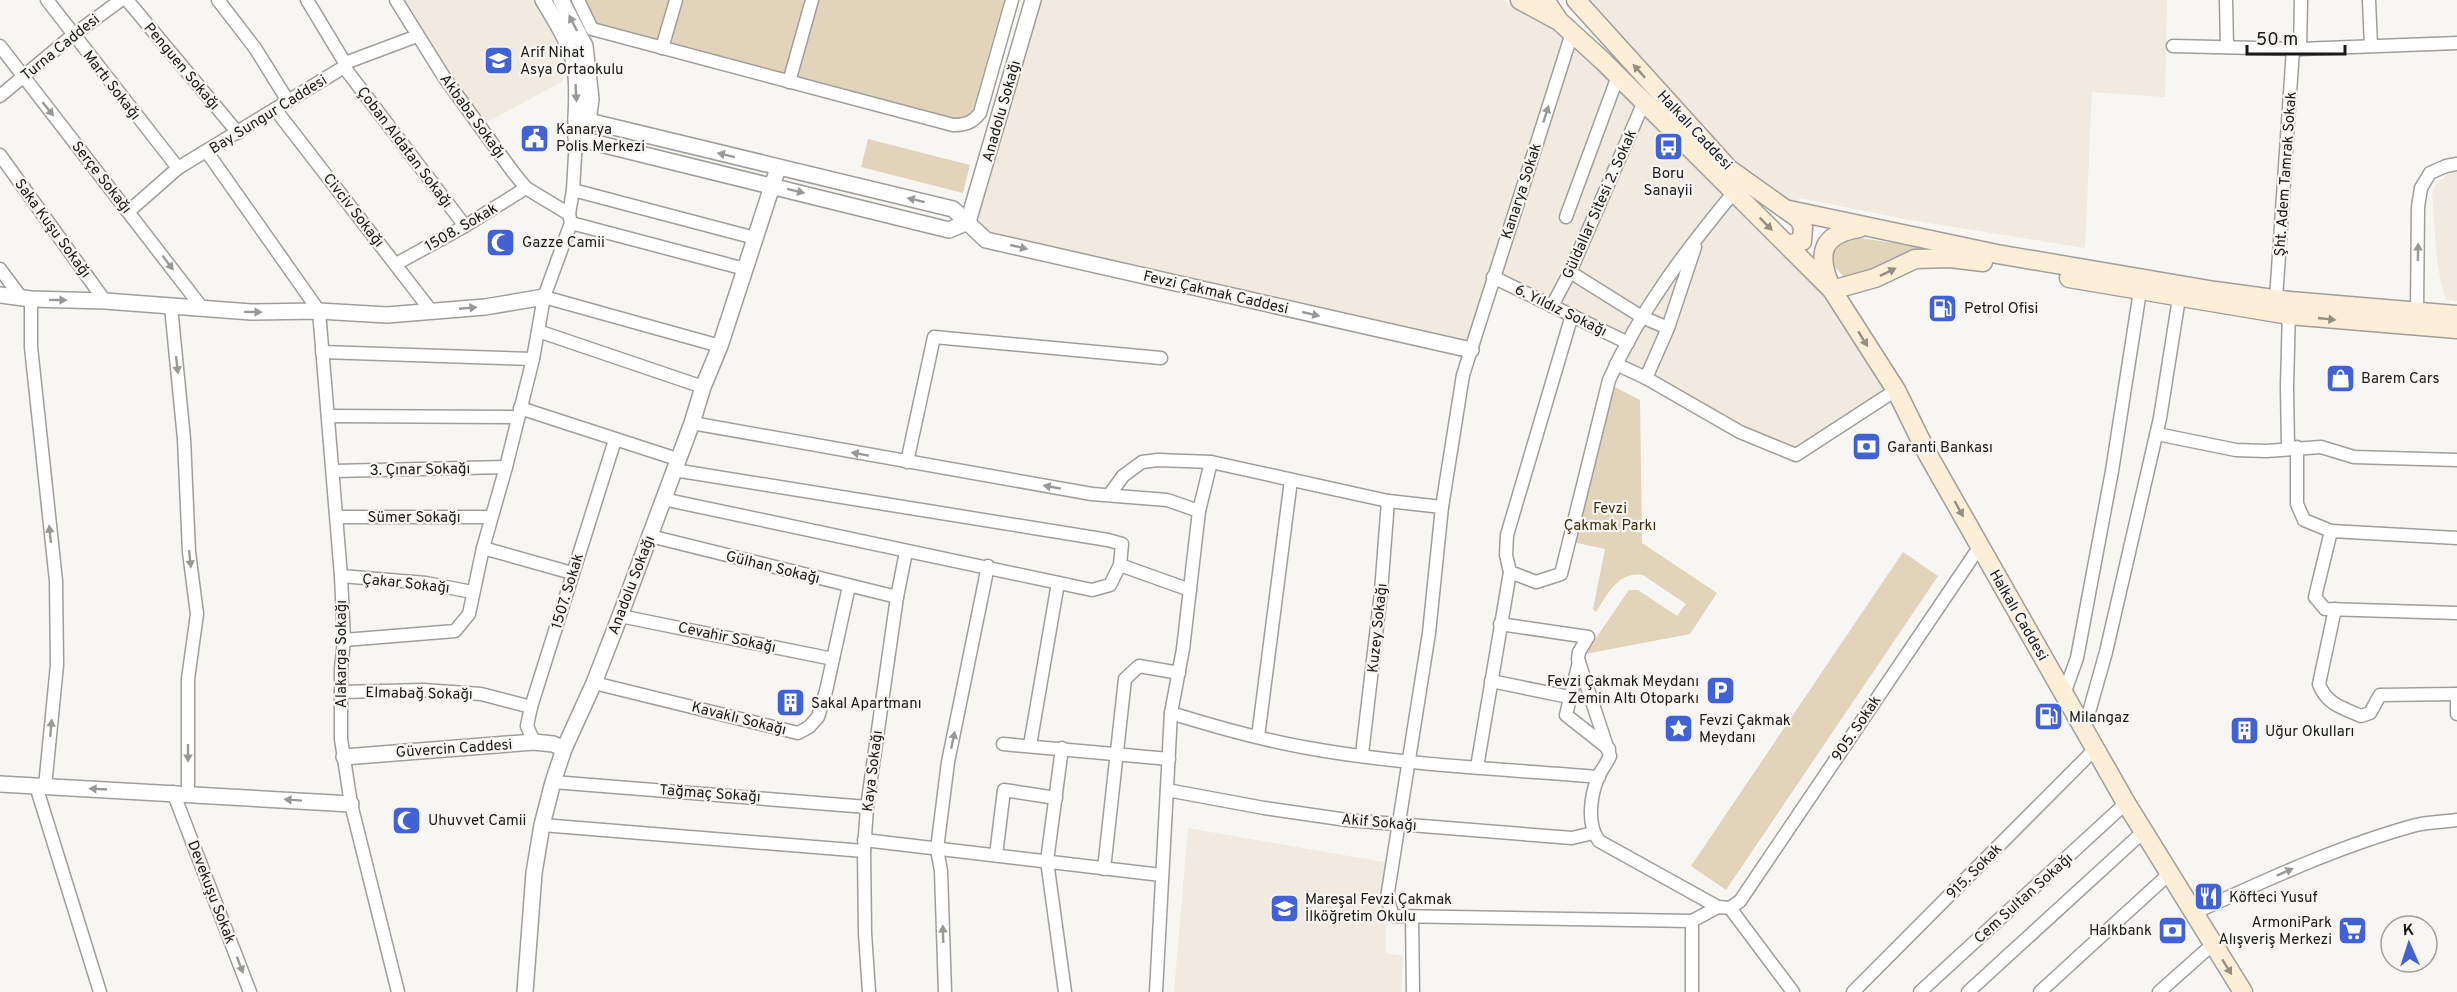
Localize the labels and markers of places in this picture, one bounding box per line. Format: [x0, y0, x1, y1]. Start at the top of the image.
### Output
place label: Arif Nihat Asya Ortaokulu [520, 44, 624, 80]
school or university icon: Arif Nihat Asya Ortaokulu [483, 45, 515, 77]
place label: Kanarya Polis Merkezi [556, 121, 645, 157]
public building icon: Kanarya Polis Merkezi [519, 122, 551, 154]
bus stop icon: Boru Sanayii [1652, 130, 1684, 162]
place label: Boru Sanayii [1643, 165, 1693, 201]
mosque icon: Gazze Camii [485, 226, 517, 258]
place label: Gazze Camii [522, 234, 605, 253]
fuel station icon: Petrol Ofisi [1927, 292, 1959, 324]
place label: Petrol Ofisi [1964, 300, 2038, 319]
shop icon: Barem Cars [2324, 362, 2356, 394]
place label: Barem Cars [2361, 370, 2439, 389]
bank icon: Garanti Bankası [1850, 431, 1882, 463]
place label: Garanti Bankası [1887, 439, 1993, 458]
place label: Fevzi Çakmak Meydanı Zemin Altı Otoparkı [1547, 673, 1699, 709]
parking icon: Fevzi Çakmak Meydanı Zemin Altı Otoparkı [1704, 674, 1736, 706]
building icon: Sakal Apartmanı [774, 687, 806, 719]
place label: Sakal Apartmanı [811, 695, 922, 714]
fuel station icon: Milangaz [2032, 701, 2064, 733]
place label: Milangaz [2069, 709, 2130, 728]
place label: Fevzi Çakmak Meydanı [1699, 712, 1791, 748]
place icon: Fevzi Çakmak Meydanı [1662, 713, 1694, 745]
building icon: Uğur Okulları [2228, 715, 2260, 747]
place label: Uğur Okulları [2265, 723, 2354, 742]
mosque icon: Uhuvvet Camii [391, 804, 423, 836]
place label: Uhuvvet Camii [428, 812, 526, 831]
restaurant icon: Köfteci Yusuf [2192, 881, 2224, 913]
place label: Köfteci Yusuf [2229, 889, 2317, 908]
place label: Mareşal Fevzi Çakmak İlköğretim Okulu [1305, 891, 1452, 927]
school or university icon: Mareşal Fevzi Çakmak İlköğretim Okulu [1268, 892, 1300, 924]
bank icon: Halkbank [2157, 914, 2189, 946]
place label: ArmoniPark Alışveriş Merkezi [2218, 914, 2332, 950]
supermarket icon: ArmoniPark Alışveriş Merkezi [2337, 915, 2369, 947]
place label: Halkbank [2089, 922, 2152, 941]

